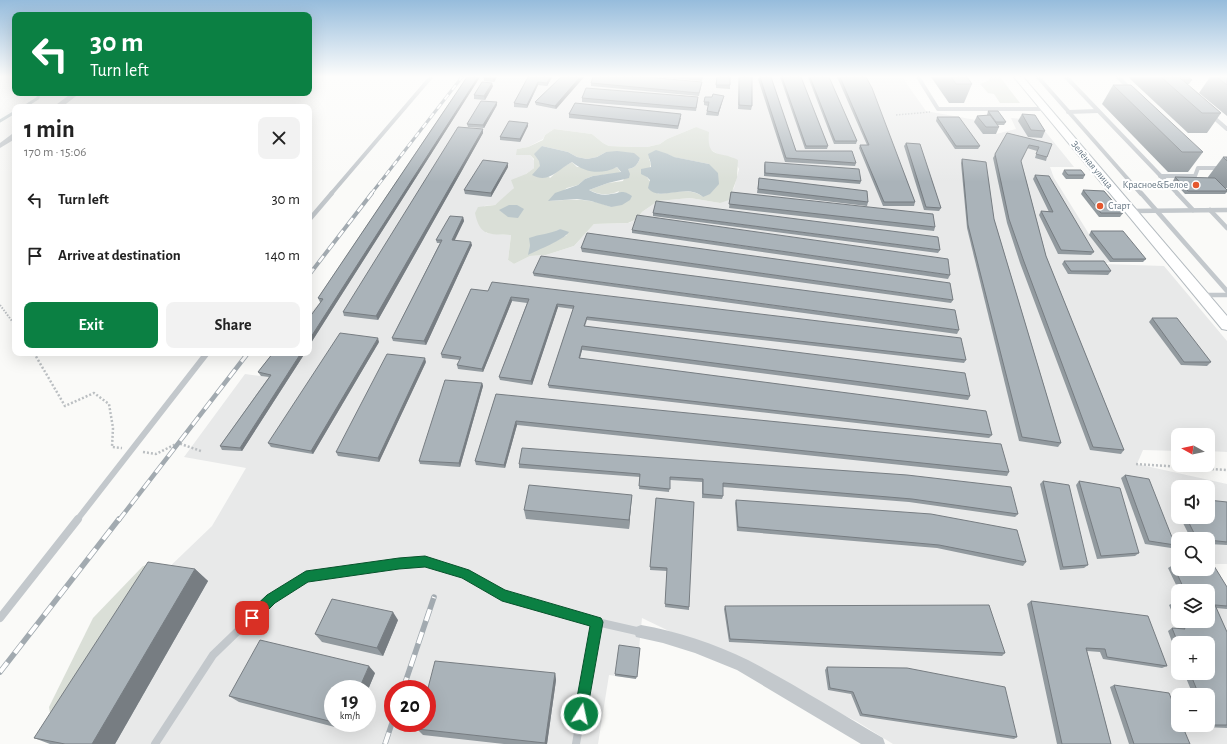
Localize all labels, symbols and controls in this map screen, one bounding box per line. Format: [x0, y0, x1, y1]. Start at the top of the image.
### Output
icon: left [24, 28, 76, 80]
text: 30 m [90, 29, 143, 57]
text: Turn left [90, 62, 149, 80]
button: close [258, 117, 300, 159]
text: 1 min [24, 118, 75, 142]
street label: Зелёная улица [1069, 139, 1115, 191]
text: 170 m · 15:06 [24, 146, 86, 159]
place label: Красное&Белое [1123, 180, 1188, 190]
marker: Красное&Белое [1191, 180, 1201, 190]
icon: left [24, 189, 46, 211]
text: Turn left [58, 192, 109, 207]
text: 30 m [271, 192, 300, 207]
marker: Старт [1095, 201, 1105, 211]
place label: Старт [1108, 201, 1131, 211]
icon: arrive [24, 245, 46, 267]
text: Arrive at destination [58, 248, 181, 263]
text: 140 m [265, 248, 300, 263]
button: Exit [24, 302, 158, 348]
button: Share [166, 302, 300, 348]
north arrow [1171, 428, 1215, 472]
map controls [1171, 428, 1215, 732]
button: sound [1171, 480, 1215, 524]
button: search [1171, 532, 1215, 576]
button: layers [1171, 584, 1215, 628]
pin [235, 601, 269, 635]
icon: arrive [241, 607, 263, 629]
button: + [1171, 636, 1215, 680]
speed limit sign: 20 [384, 680, 436, 732]
button: − [1171, 688, 1215, 732]
text: 19 [342, 691, 358, 711]
position arrow [560, 693, 602, 735]
text: km/h [340, 711, 360, 721]

